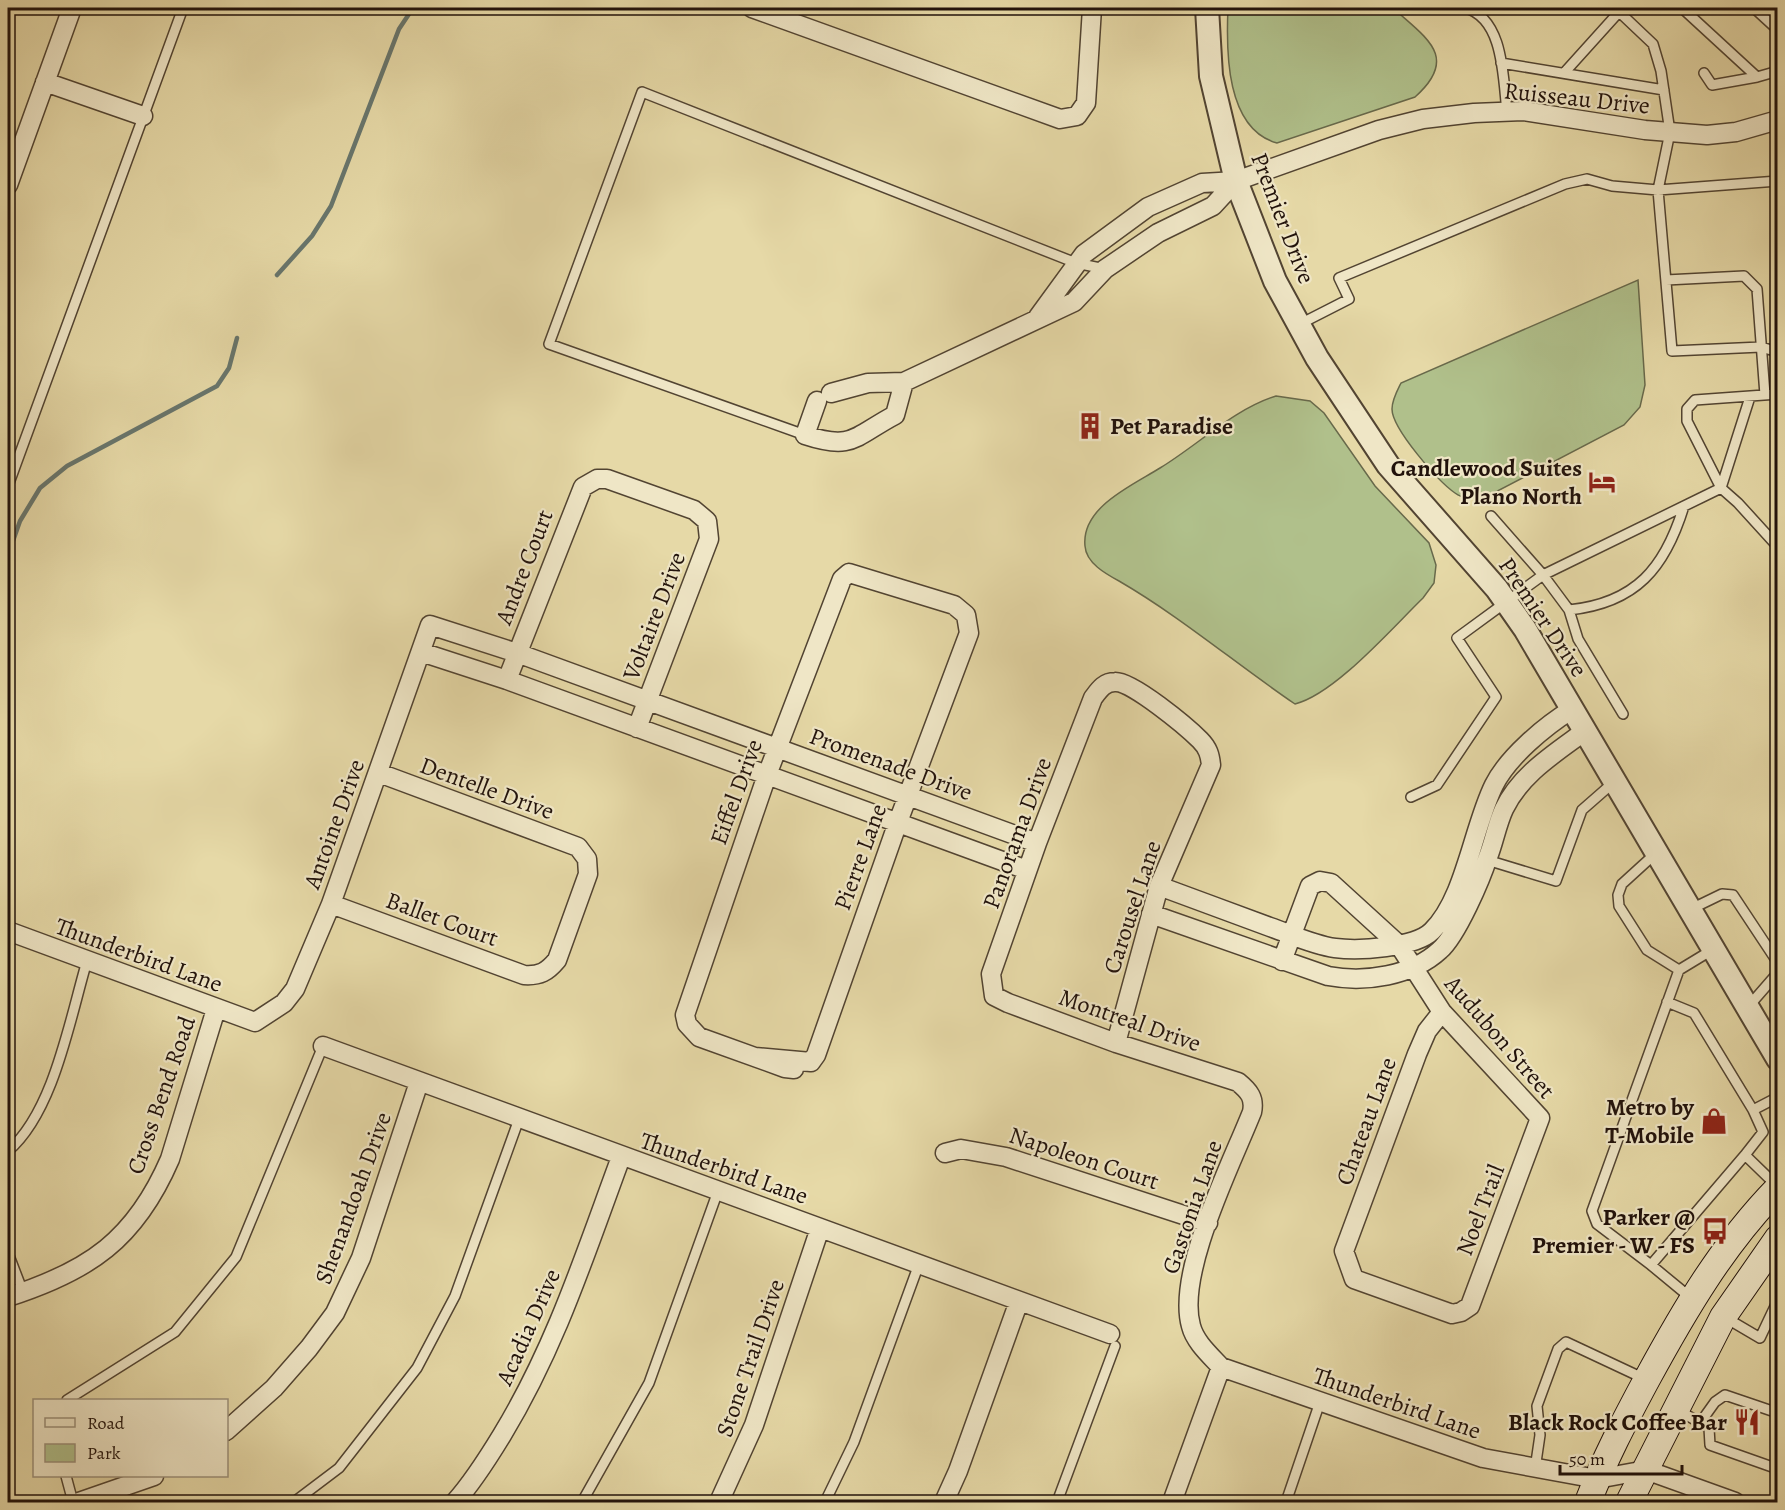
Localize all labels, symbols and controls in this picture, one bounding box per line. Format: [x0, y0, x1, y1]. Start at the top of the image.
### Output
street label: Ruisseau Drive [1502, 74, 1652, 122]
street label: Premier Drive [1243, 148, 1323, 288]
place label: Pet Paradise [1110, 410, 1233, 442]
building icon: Pet Paradise [1075, 411, 1105, 441]
place label: Candlewood Suites Plano North [1391, 452, 1582, 512]
hotel icon: Candlewood Suites Plano North [1587, 467, 1617, 497]
street label: Andre Court [487, 505, 561, 630]
street label: Voltaire Drive [615, 547, 693, 686]
street label: Premier Drive [1491, 551, 1595, 683]
street label: Promenade Drive [805, 720, 977, 808]
street label: Eiffel Drive [702, 735, 770, 849]
street label: Dentelle Drive [415, 749, 559, 827]
street label: Panorama Drive [975, 753, 1059, 913]
street label: Antoine Drive [295, 755, 372, 894]
street label: Pierre Lane [826, 799, 894, 915]
street label: Carousel Lane [1095, 836, 1169, 978]
street label: Ballet Court [381, 884, 503, 954]
street label: Thunderbird Lane [51, 910, 227, 1000]
street label: Audubon Street [1437, 968, 1562, 1105]
street label: Montreal Drive [1055, 981, 1205, 1059]
street label: Cross Bend Road [119, 1012, 203, 1178]
street label: Chateau Lane [1328, 1053, 1404, 1189]
place label: Metro by T-Mobile [1605, 1091, 1695, 1151]
shop icon: Metro by T-Mobile [1699, 1106, 1729, 1136]
street label: Shenandoah Drive [307, 1107, 399, 1289]
street label: Napoleon Court [1005, 1119, 1163, 1197]
street label: Thunderbird Lane [636, 1124, 812, 1212]
street label: Gastonia Lane [1154, 1136, 1230, 1278]
street label: Noel Trail [1448, 1160, 1512, 1260]
place label: Parker @ Premier - W - FS [1532, 1201, 1695, 1261]
bus stop icon: Parker @ Premier - W - FS [1700, 1216, 1730, 1246]
street label: Acadia Drive [488, 1264, 568, 1391]
street label: Stone Trail Drive [708, 1275, 792, 1441]
street label: Thunderbird Lane [1309, 1359, 1485, 1447]
legend [33, 1399, 228, 1477]
place label: Black Rock Coffee Bar [1508, 1406, 1727, 1438]
restaurant icon: Black Rock Coffee Bar [1732, 1407, 1762, 1437]
text: Road [87, 1411, 125, 1435]
scale bar [1560, 1438, 1682, 1476]
text: Park [87, 1441, 121, 1465]
text: 50 m [1569, 1447, 1605, 1471]

